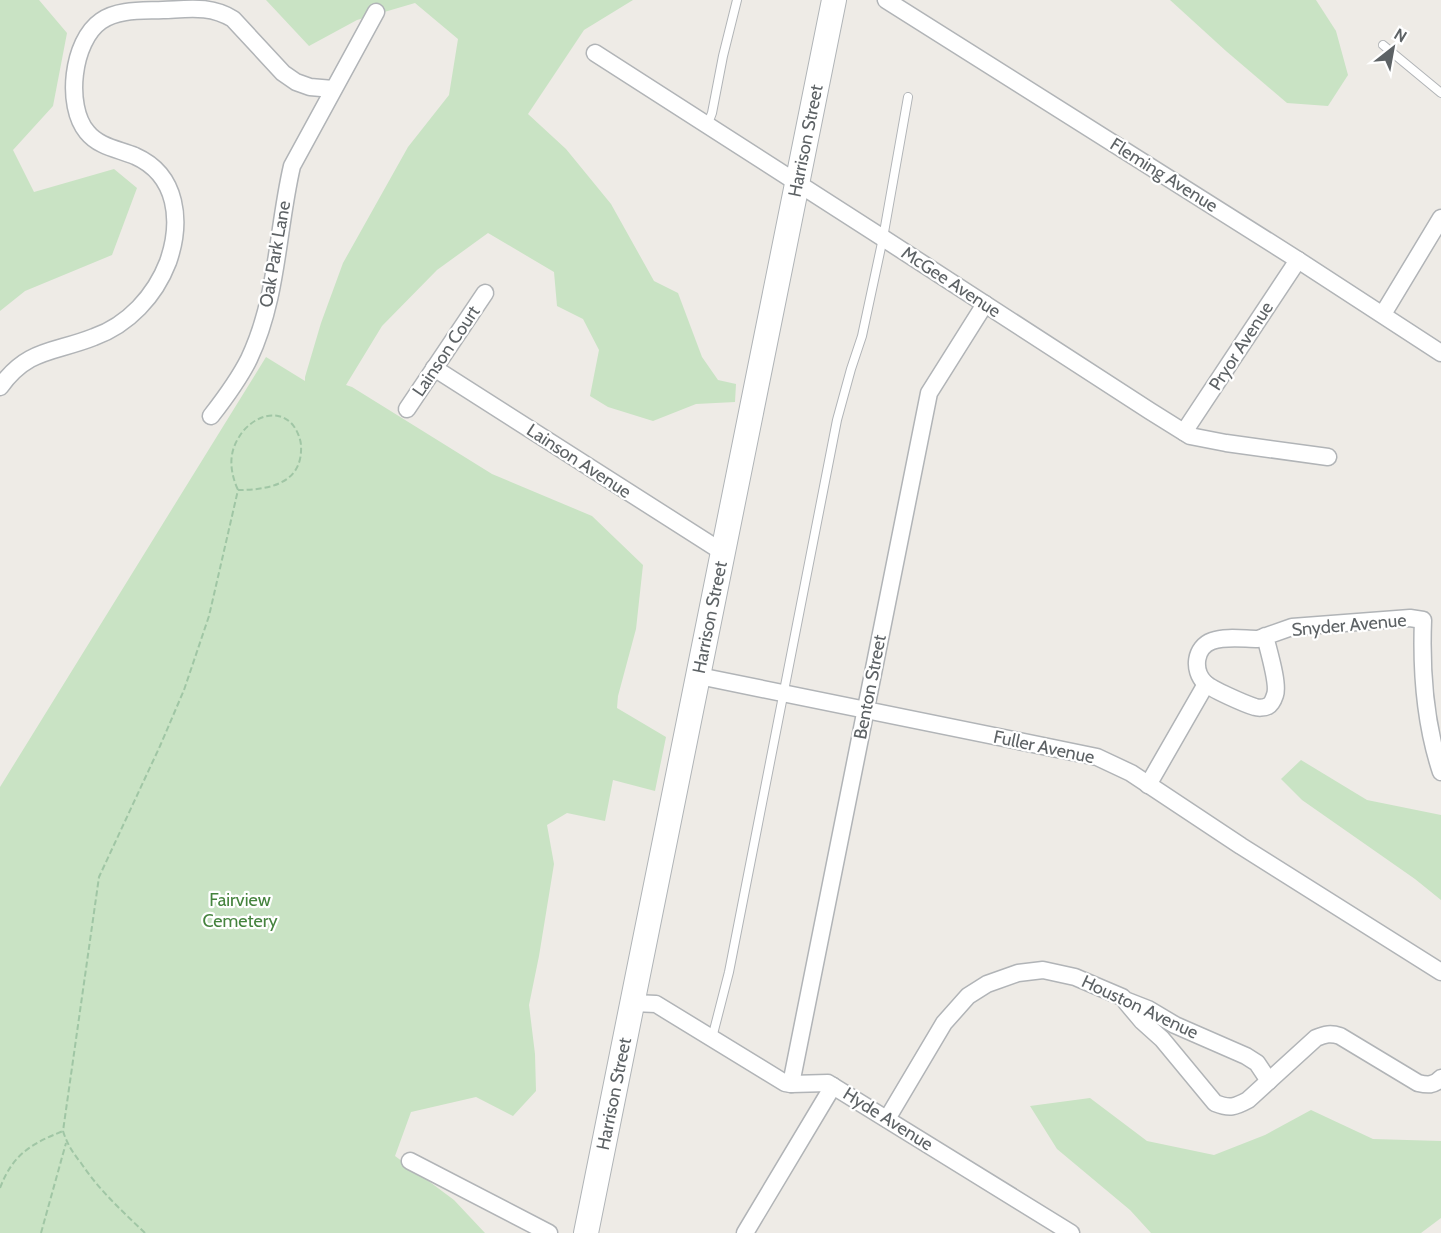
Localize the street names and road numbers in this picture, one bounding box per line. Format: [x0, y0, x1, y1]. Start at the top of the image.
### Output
street label: Harrison Street [784, 83, 828, 199]
street label: Fleming Avenue [1106, 133, 1222, 217]
street label: Oak Park Lane [255, 199, 295, 309]
street label: McGee Avenue [897, 242, 1005, 322]
street label: Pryor Avenue [1204, 297, 1278, 395]
street label: Lainson Court [408, 301, 484, 401]
street label: Lainson Avenue [523, 419, 635, 503]
street label: Harrison Street [688, 559, 732, 675]
street label: Snyder Avenue [1291, 609, 1407, 641]
street label: Benton Street [849, 633, 891, 741]
street label: Fuller Avenue [992, 726, 1096, 768]
street label: Houston Avenue [1078, 970, 1202, 1044]
street label: Harrison Street [592, 1036, 636, 1152]
street label: Hyde Avenue [839, 1083, 937, 1155]

